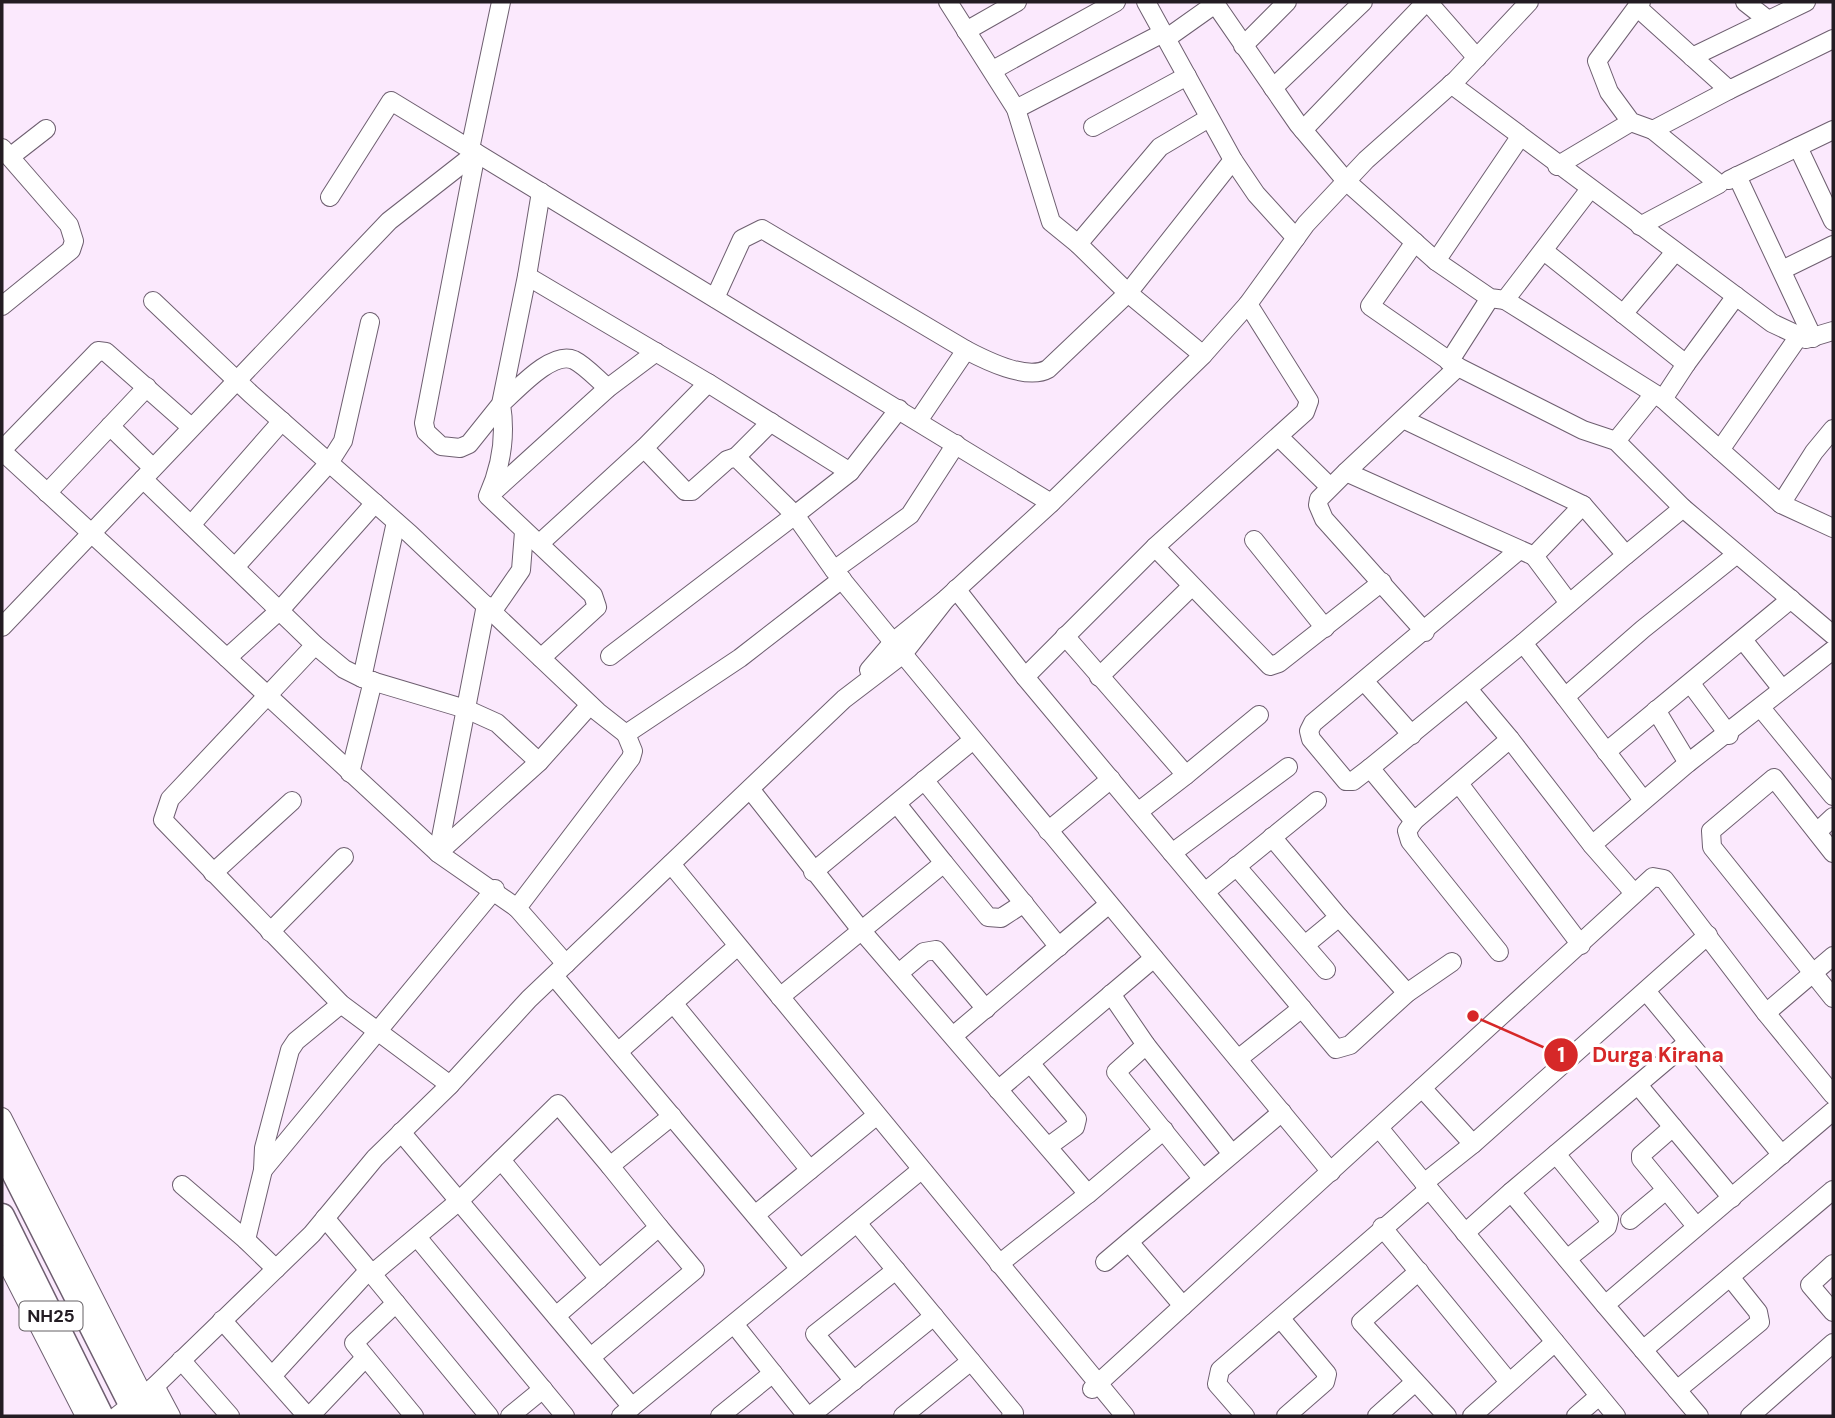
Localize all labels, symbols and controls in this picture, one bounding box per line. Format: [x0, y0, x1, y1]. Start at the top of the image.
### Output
callout: Durga Kirana [1543, 1034, 1738, 1076]
text: 1 [1557, 1041, 1565, 1069]
text: Durga Kirana [1592, 1041, 1724, 1069]
road number: NH25 [20, 1302, 82, 1330]

